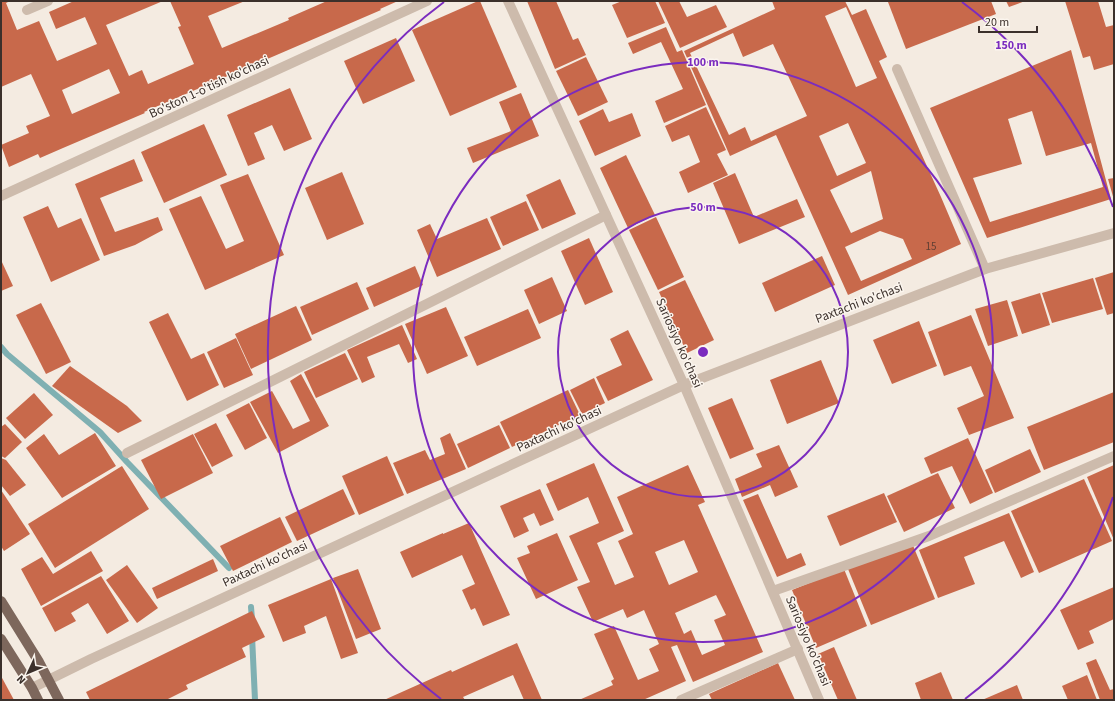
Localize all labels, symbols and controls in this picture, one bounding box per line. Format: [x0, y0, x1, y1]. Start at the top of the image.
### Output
scale bar [979, 8, 1037, 34]
text: 20 m [985, 14, 1009, 31]
text: 150 m [995, 37, 1027, 54]
street label: Bo'ston 1-o'tish ko'chasi [146, 51, 272, 123]
text: 100 m [687, 54, 719, 71]
text: 50 m [690, 199, 716, 216]
house number: 15 [926, 239, 936, 254]
street label: Paxtachi ko'chasi [813, 278, 905, 328]
street label: Sariosiyo ko'chasi [651, 295, 707, 391]
centre of rings [696, 345, 710, 359]
street label: Paxtachi ko'chasi [513, 401, 605, 457]
street label: Paxtachi ko'chasi [219, 536, 311, 592]
street label: Sariosiyo ko'chasi [781, 593, 835, 689]
north arrow [8, 653, 48, 693]
text: N [13, 672, 29, 687]

